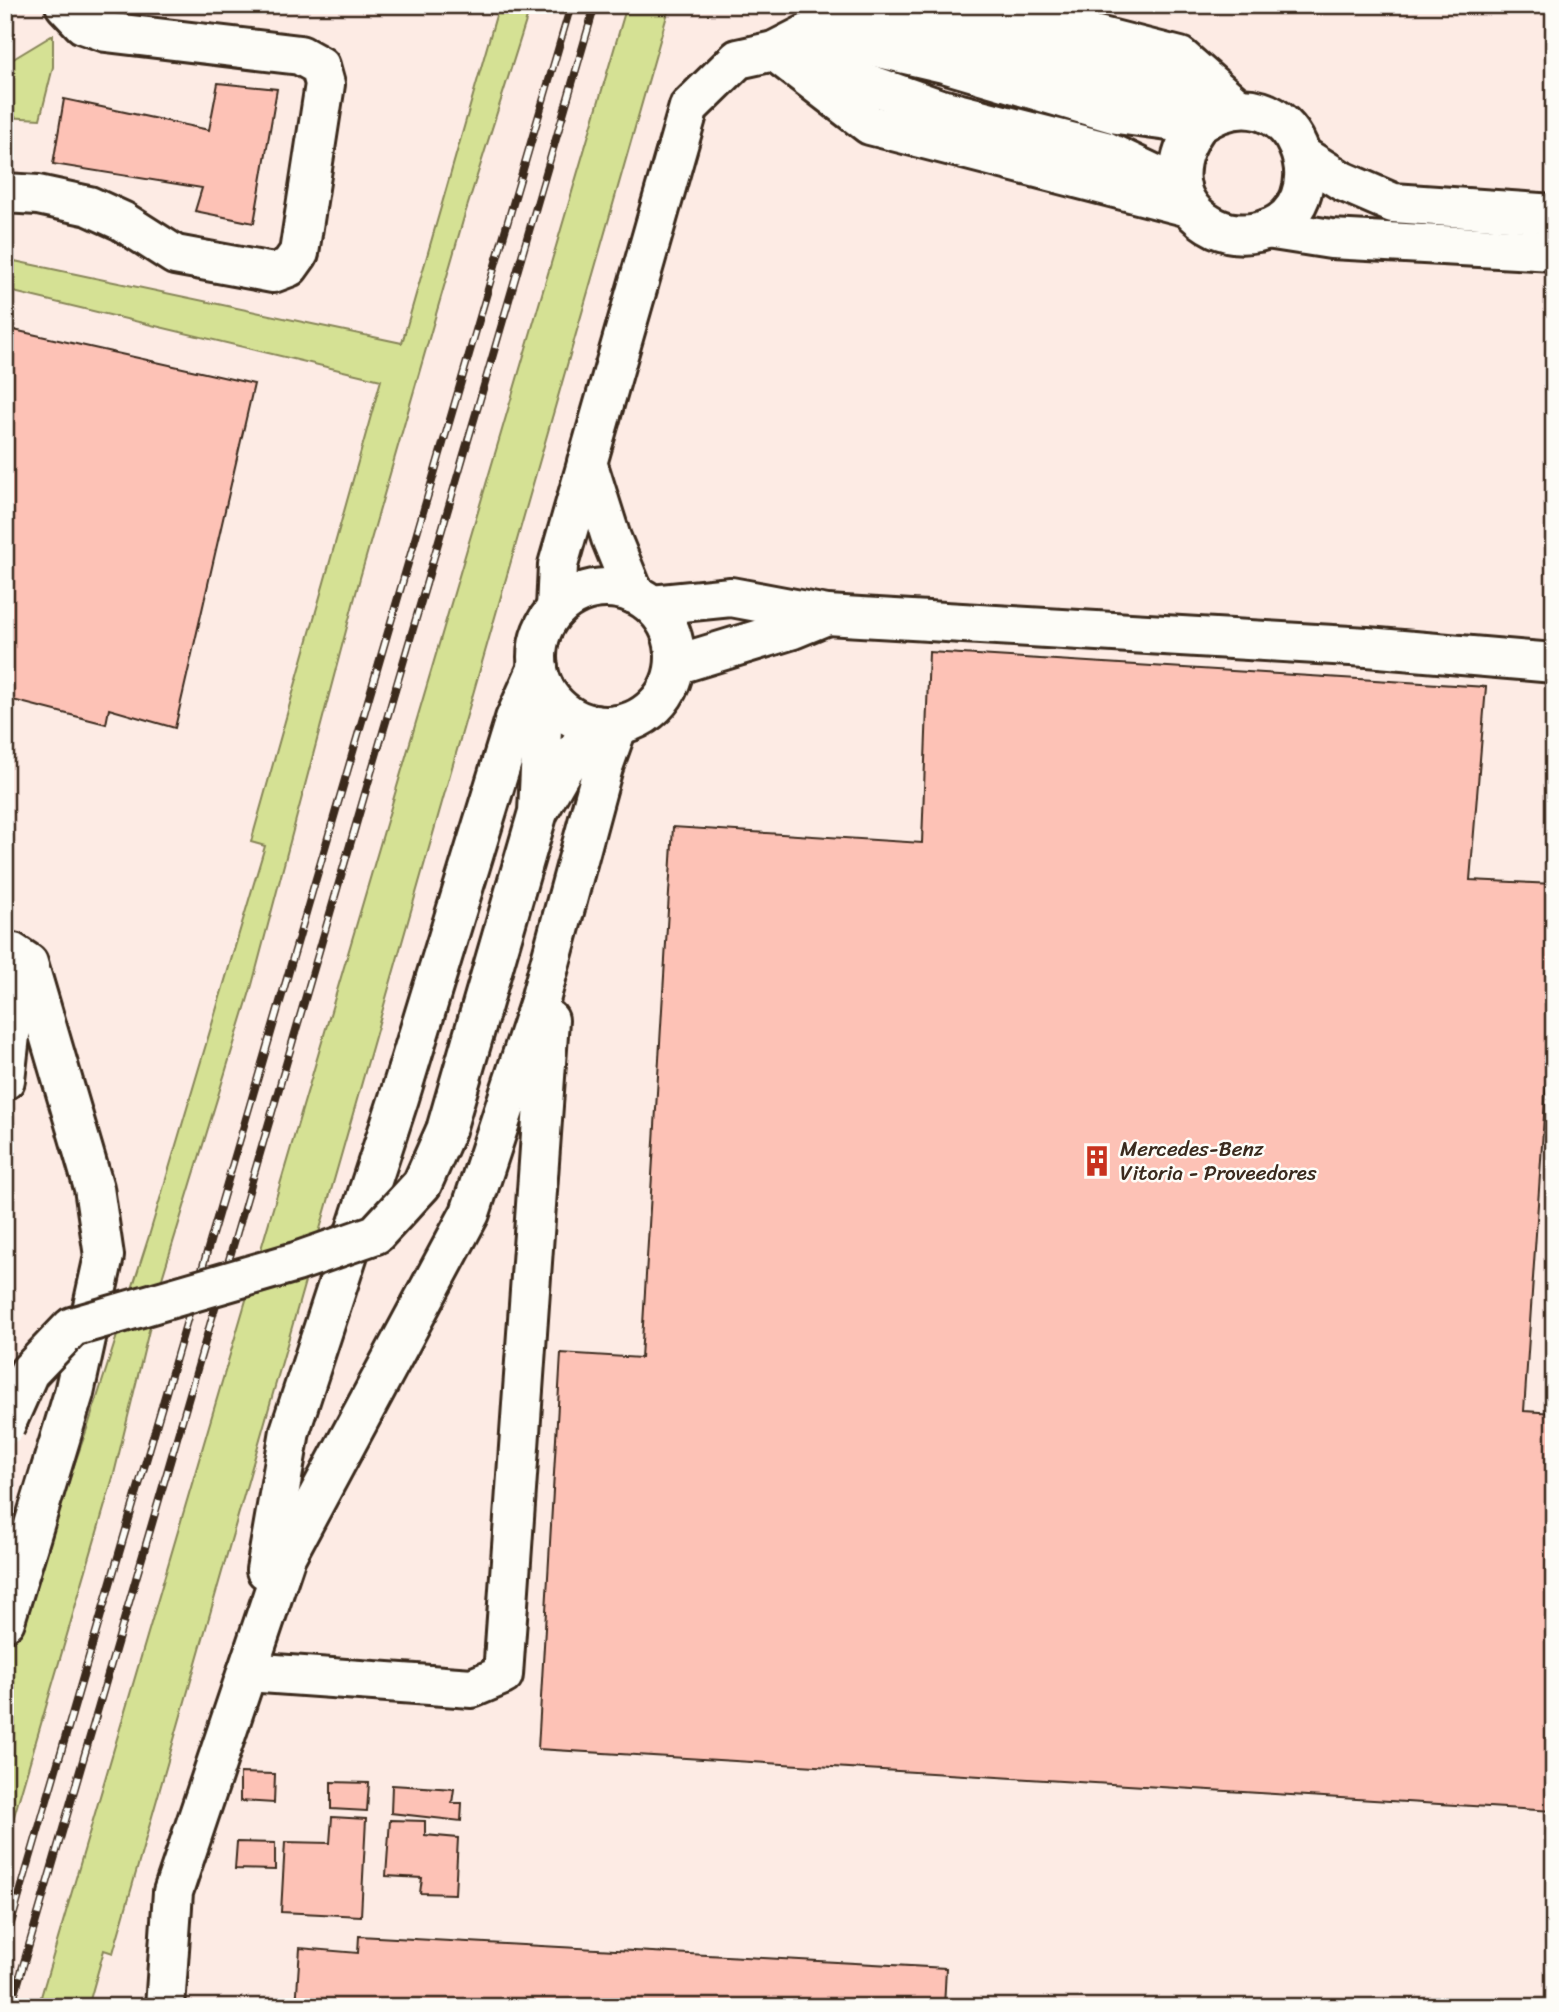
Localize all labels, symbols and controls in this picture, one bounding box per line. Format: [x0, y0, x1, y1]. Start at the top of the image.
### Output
place label: Mercedes-Benz Vitoria - Proveedores [1120, 1130, 1317, 1192]
building icon: Mercedes-Benz Vitoria - Proveedores [1080, 1144, 1114, 1178]

